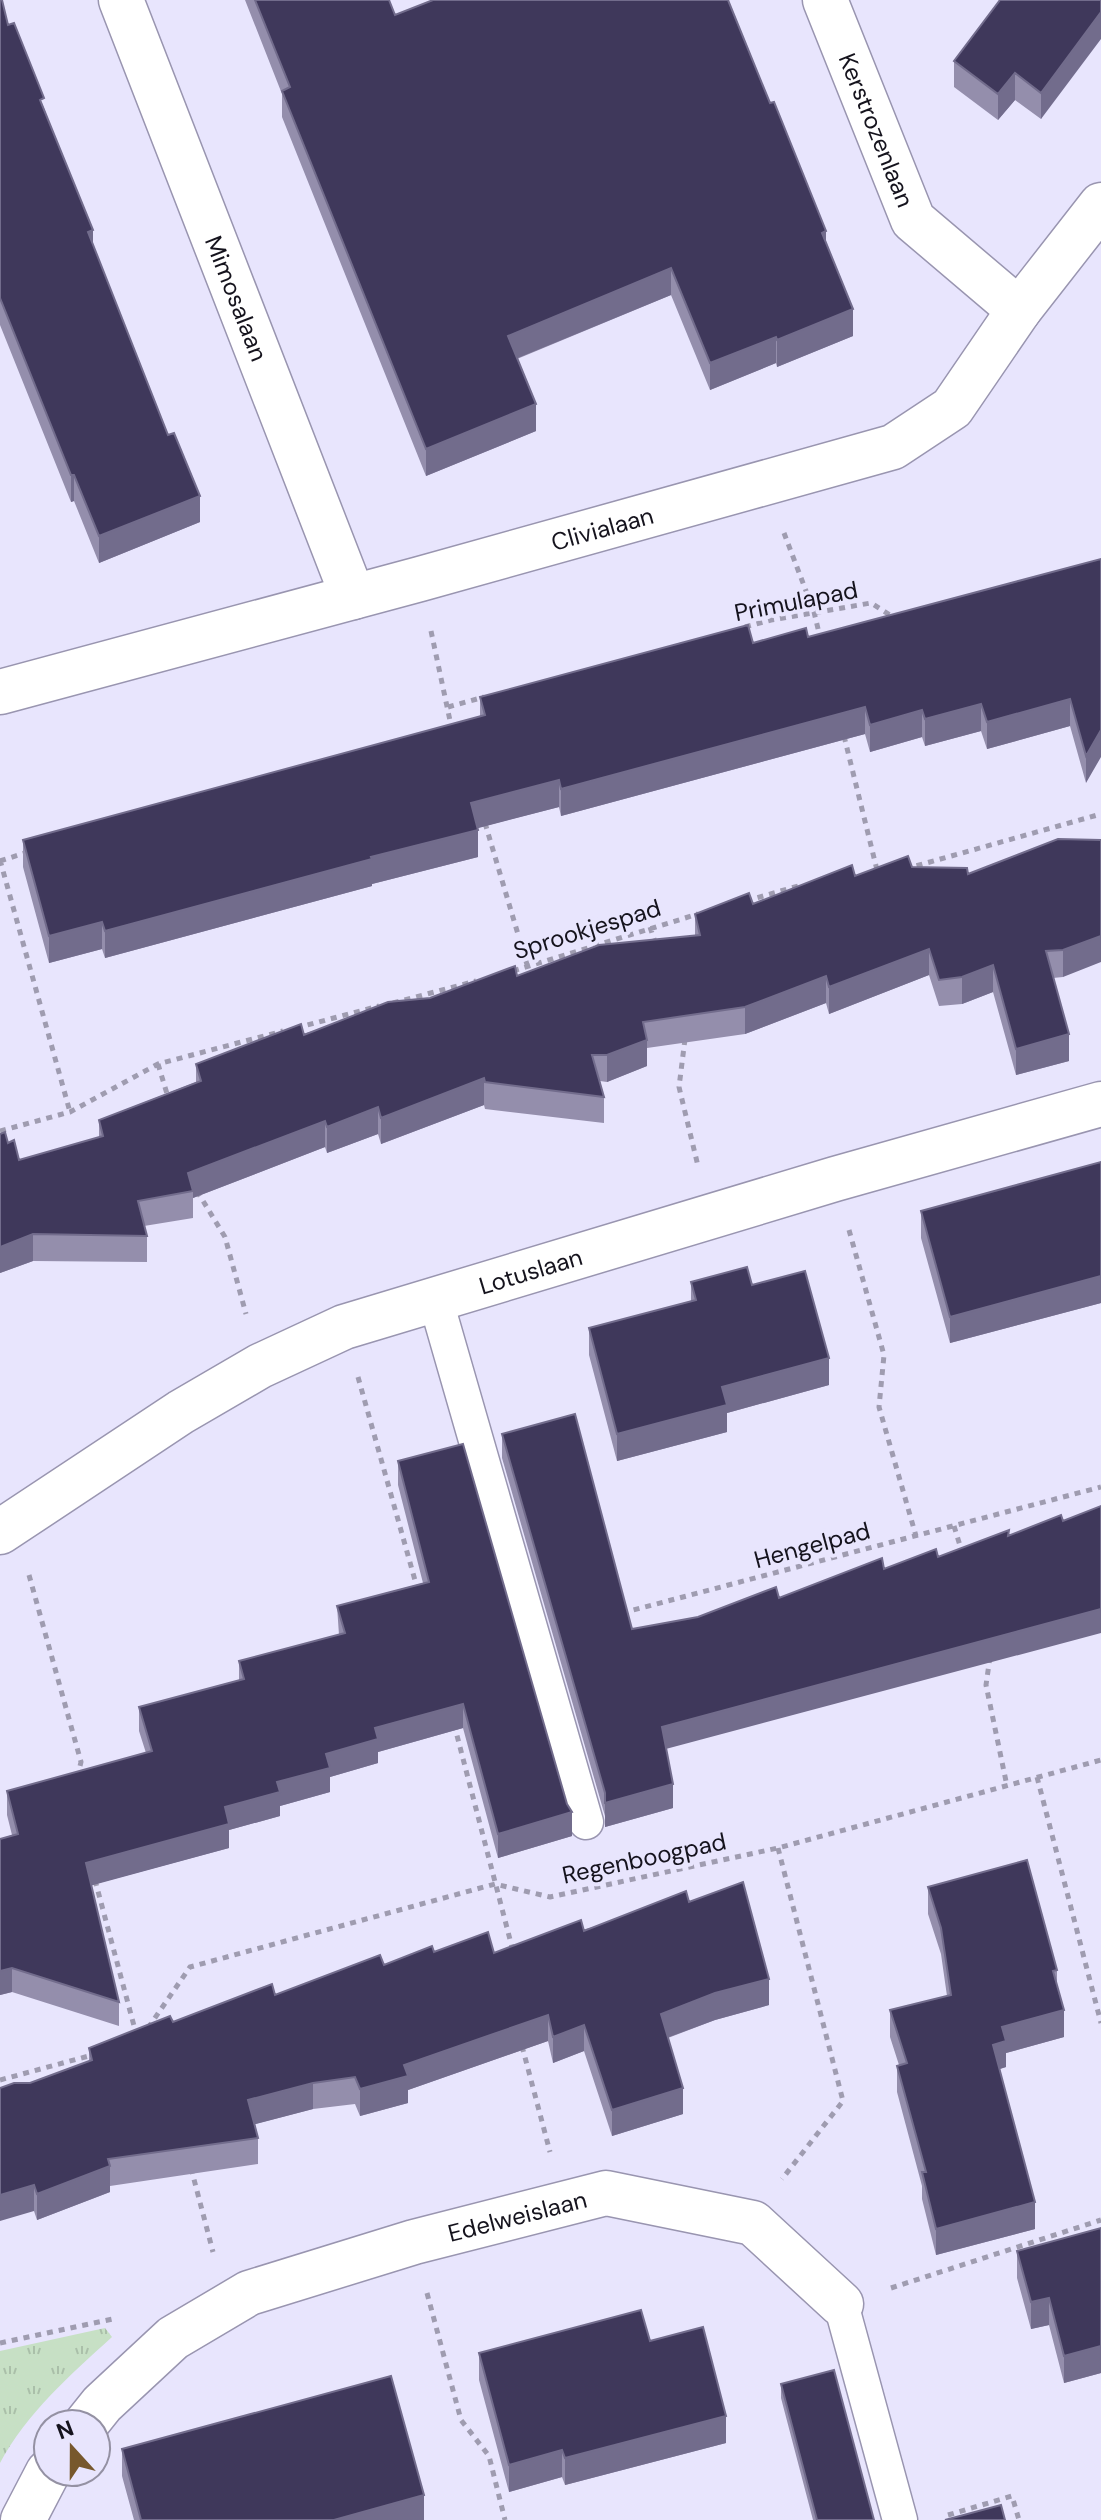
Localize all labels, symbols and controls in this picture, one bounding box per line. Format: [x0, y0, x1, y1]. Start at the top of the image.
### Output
street label: Kerstrozenlaan [832, 49, 922, 211]
street label: Mimosalaan [199, 231, 275, 365]
street label: Clivialaan [547, 499, 657, 557]
street label: Primulapad [732, 574, 860, 628]
street label: Sprookjespad [510, 892, 664, 966]
street label: Lotuslaan [475, 1241, 586, 1301]
street label: Hengelpad [751, 1515, 873, 1575]
street label: Regenboogpad [559, 1825, 729, 1891]
street label: Edelweislaan [444, 2183, 590, 2248]
north arrow [32, 2408, 112, 2488]
text: N [52, 2413, 78, 2446]

